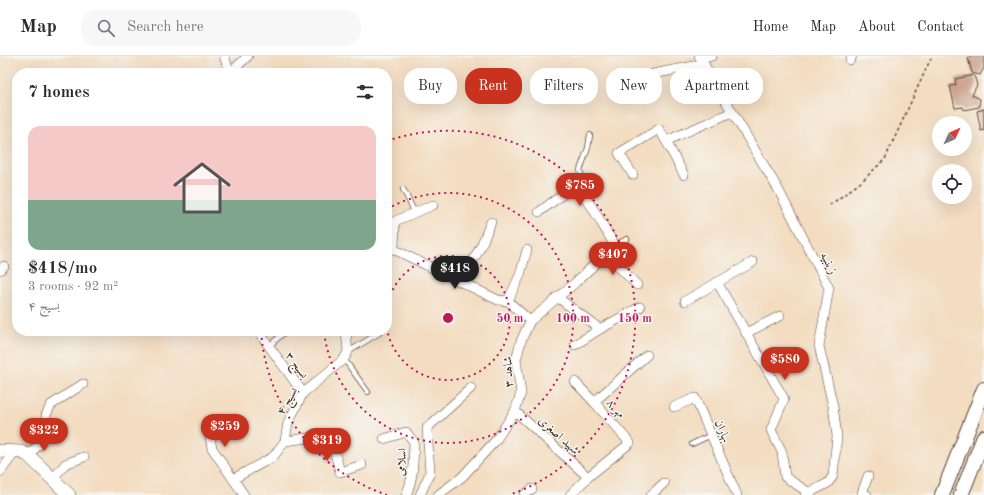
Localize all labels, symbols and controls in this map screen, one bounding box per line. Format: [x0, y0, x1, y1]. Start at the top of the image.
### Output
search box [81, 10, 361, 46]
icon: search [95, 17, 117, 39]
text: Map [20, 18, 57, 37]
text: Search here [127, 20, 204, 35]
text: Home [753, 20, 788, 34]
text: Map [810, 20, 836, 34]
text: About [858, 20, 895, 34]
text: Contact [917, 20, 964, 34]
chip: Buy [404, 68, 457, 104]
chip: Rent [465, 68, 522, 104]
chip: Filters [530, 68, 598, 104]
chip: New [606, 68, 662, 104]
chip: Apartment [670, 68, 763, 104]
icon: filters [354, 81, 376, 103]
text: 7 homes [28, 84, 90, 101]
north arrow [932, 116, 972, 156]
map controls [932, 116, 972, 204]
icon: home [166, 152, 238, 224]
button: locate [932, 164, 972, 204]
pin: $785 [556, 173, 604, 207]
text: $785 [565, 179, 595, 192]
pin: $407 [589, 242, 637, 276]
text: $407 [598, 248, 628, 261]
street label: زینبیه [818, 251, 839, 277]
pin: $418 [431, 256, 479, 290]
text: $418/mo [28, 260, 97, 277]
text: $418 [440, 262, 470, 275]
text: 3 rooms · 92 m² [28, 280, 118, 293]
text: بسیج ۴ [28, 300, 60, 313]
centre of rings [441, 311, 455, 325]
text: 50 m [497, 312, 524, 325]
text: 150 m [618, 312, 652, 325]
text: 100 m [556, 313, 590, 325]
pin: $580 [761, 347, 809, 381]
street label: بسیج ۳ [279, 350, 310, 384]
text: $580 [770, 353, 800, 366]
street label: شاهد ۳ [502, 356, 516, 388]
street label: بسیج ۴ [275, 385, 304, 419]
street label: مهر ۸ [603, 397, 627, 421]
pin: $259 [201, 414, 249, 448]
street label: شهید اصغری [535, 414, 581, 458]
pin: $322 [20, 418, 68, 452]
street label: بهاران [711, 418, 732, 445]
text: $259 [210, 420, 240, 433]
text: $322 [29, 424, 59, 437]
pin: $319 [303, 428, 351, 462]
text: $319 [312, 434, 342, 447]
street label: اسلامی [395, 447, 409, 477]

